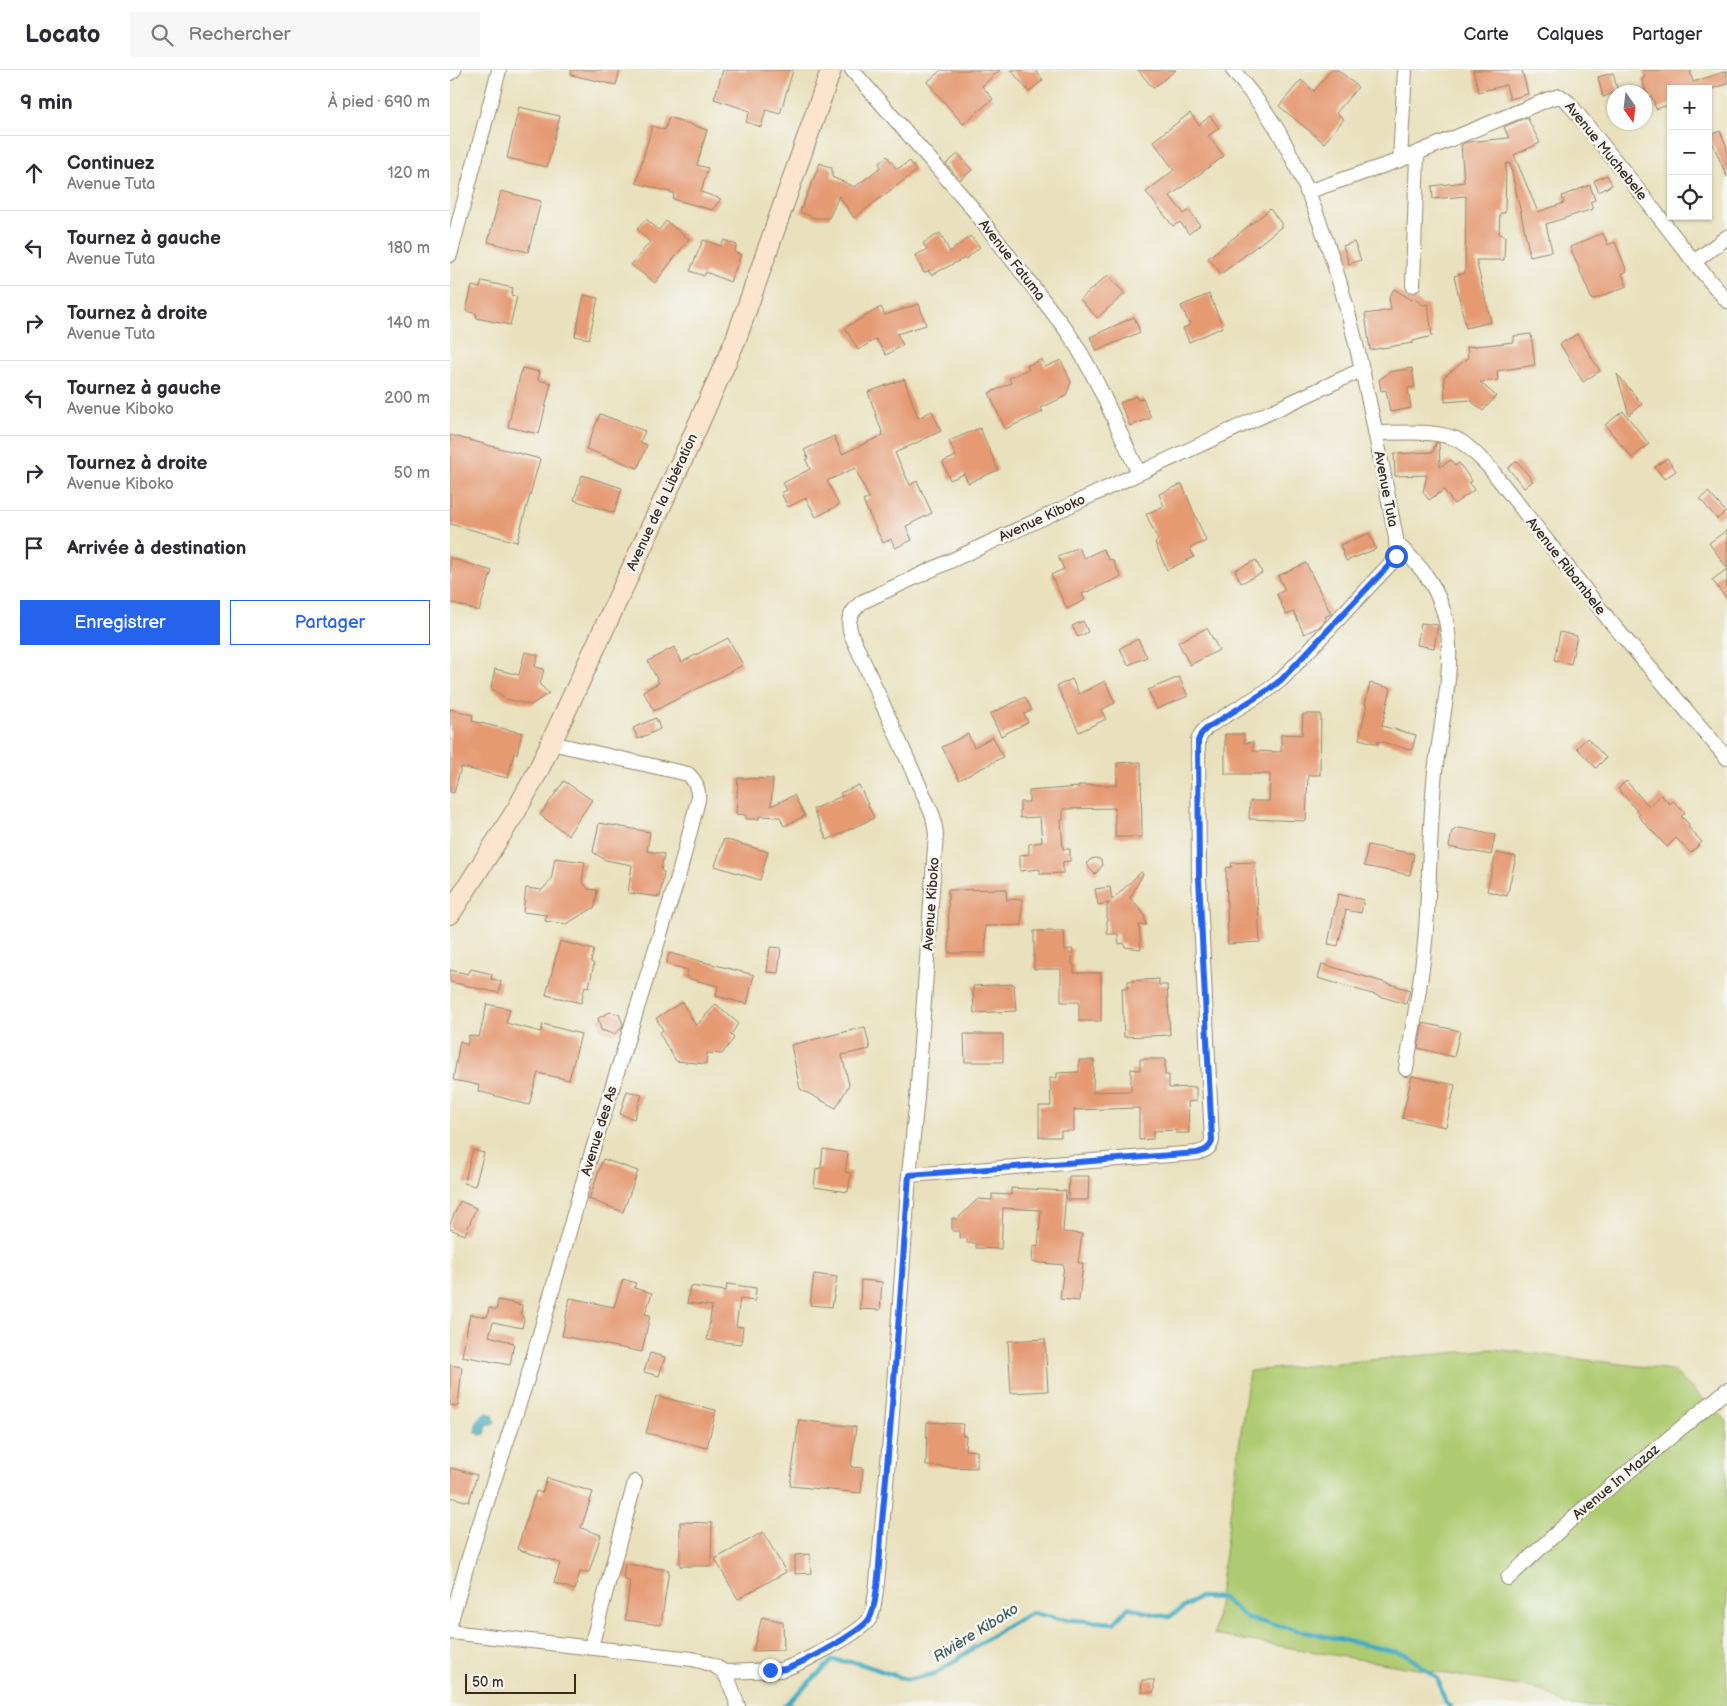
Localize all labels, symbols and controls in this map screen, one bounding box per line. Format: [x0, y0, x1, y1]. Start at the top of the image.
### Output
search box [130, 12, 480, 57]
text: Locato [25, 20, 100, 49]
icon: search [148, 21, 176, 49]
text: Rechercher [188, 23, 290, 46]
text: Carte [1463, 24, 1509, 45]
text: Calques [1537, 24, 1604, 45]
text: Partager [1632, 24, 1702, 45]
north arrow [1607, 85, 1652, 130]
map controls [1667, 85, 1712, 220]
button: + [1667, 85, 1712, 130]
text: 9 min [20, 90, 73, 115]
text: À pied · 690 m [328, 93, 430, 112]
street label: Avenue Muchebele [1561, 98, 1651, 204]
button: − [1667, 130, 1712, 175]
text: Continuez [67, 152, 154, 175]
icon: ahead [20, 159, 48, 187]
text: 120 m [387, 164, 430, 183]
text: Avenue Tuta [67, 175, 155, 194]
button: locate [1667, 175, 1712, 220]
street label: Avenue Fatuma [975, 216, 1049, 304]
text: Tournez à gauche [67, 227, 221, 250]
icon: left [20, 234, 48, 262]
text: 180 m [388, 239, 430, 258]
text: Avenue Tuta [67, 250, 155, 269]
text: Tournez à droite [67, 302, 208, 325]
icon: right [20, 309, 48, 337]
text: 140 m [387, 314, 430, 333]
text: Avenue Tuta [67, 325, 155, 344]
text: Tournez à gauche [67, 377, 221, 400]
icon: left [20, 384, 48, 412]
text: 200 m [384, 389, 430, 408]
text: Avenue Kiboko [67, 400, 174, 419]
street label: Avenue de la Libération [623, 431, 701, 573]
street label: Avenue Tuta [1370, 449, 1402, 529]
text: Tournez à droite [67, 452, 208, 475]
icon: right [20, 459, 48, 487]
text: 50 m [394, 464, 430, 483]
text: Avenue Kiboko [67, 475, 174, 494]
street label: Avenue Kiboko [996, 491, 1088, 545]
street label: Avenue Ribambele [1523, 514, 1609, 618]
icon: arrive [20, 534, 48, 562]
text: Arrivée à destination [67, 537, 246, 560]
route start [1385, 545, 1408, 568]
button: Enregistrer [20, 600, 220, 645]
button: Partager [230, 600, 430, 645]
street label: Avenue Kiboko [919, 857, 943, 951]
street label: Avenue des As [577, 1084, 621, 1178]
street label: Avenue In Mazaz [1569, 1441, 1663, 1523]
water label: Rivière Kiboko [930, 1599, 1022, 1667]
route end [759, 1659, 782, 1682]
scale bar [465, 1671, 576, 1694]
text: 50 m [472, 1674, 504, 1691]

